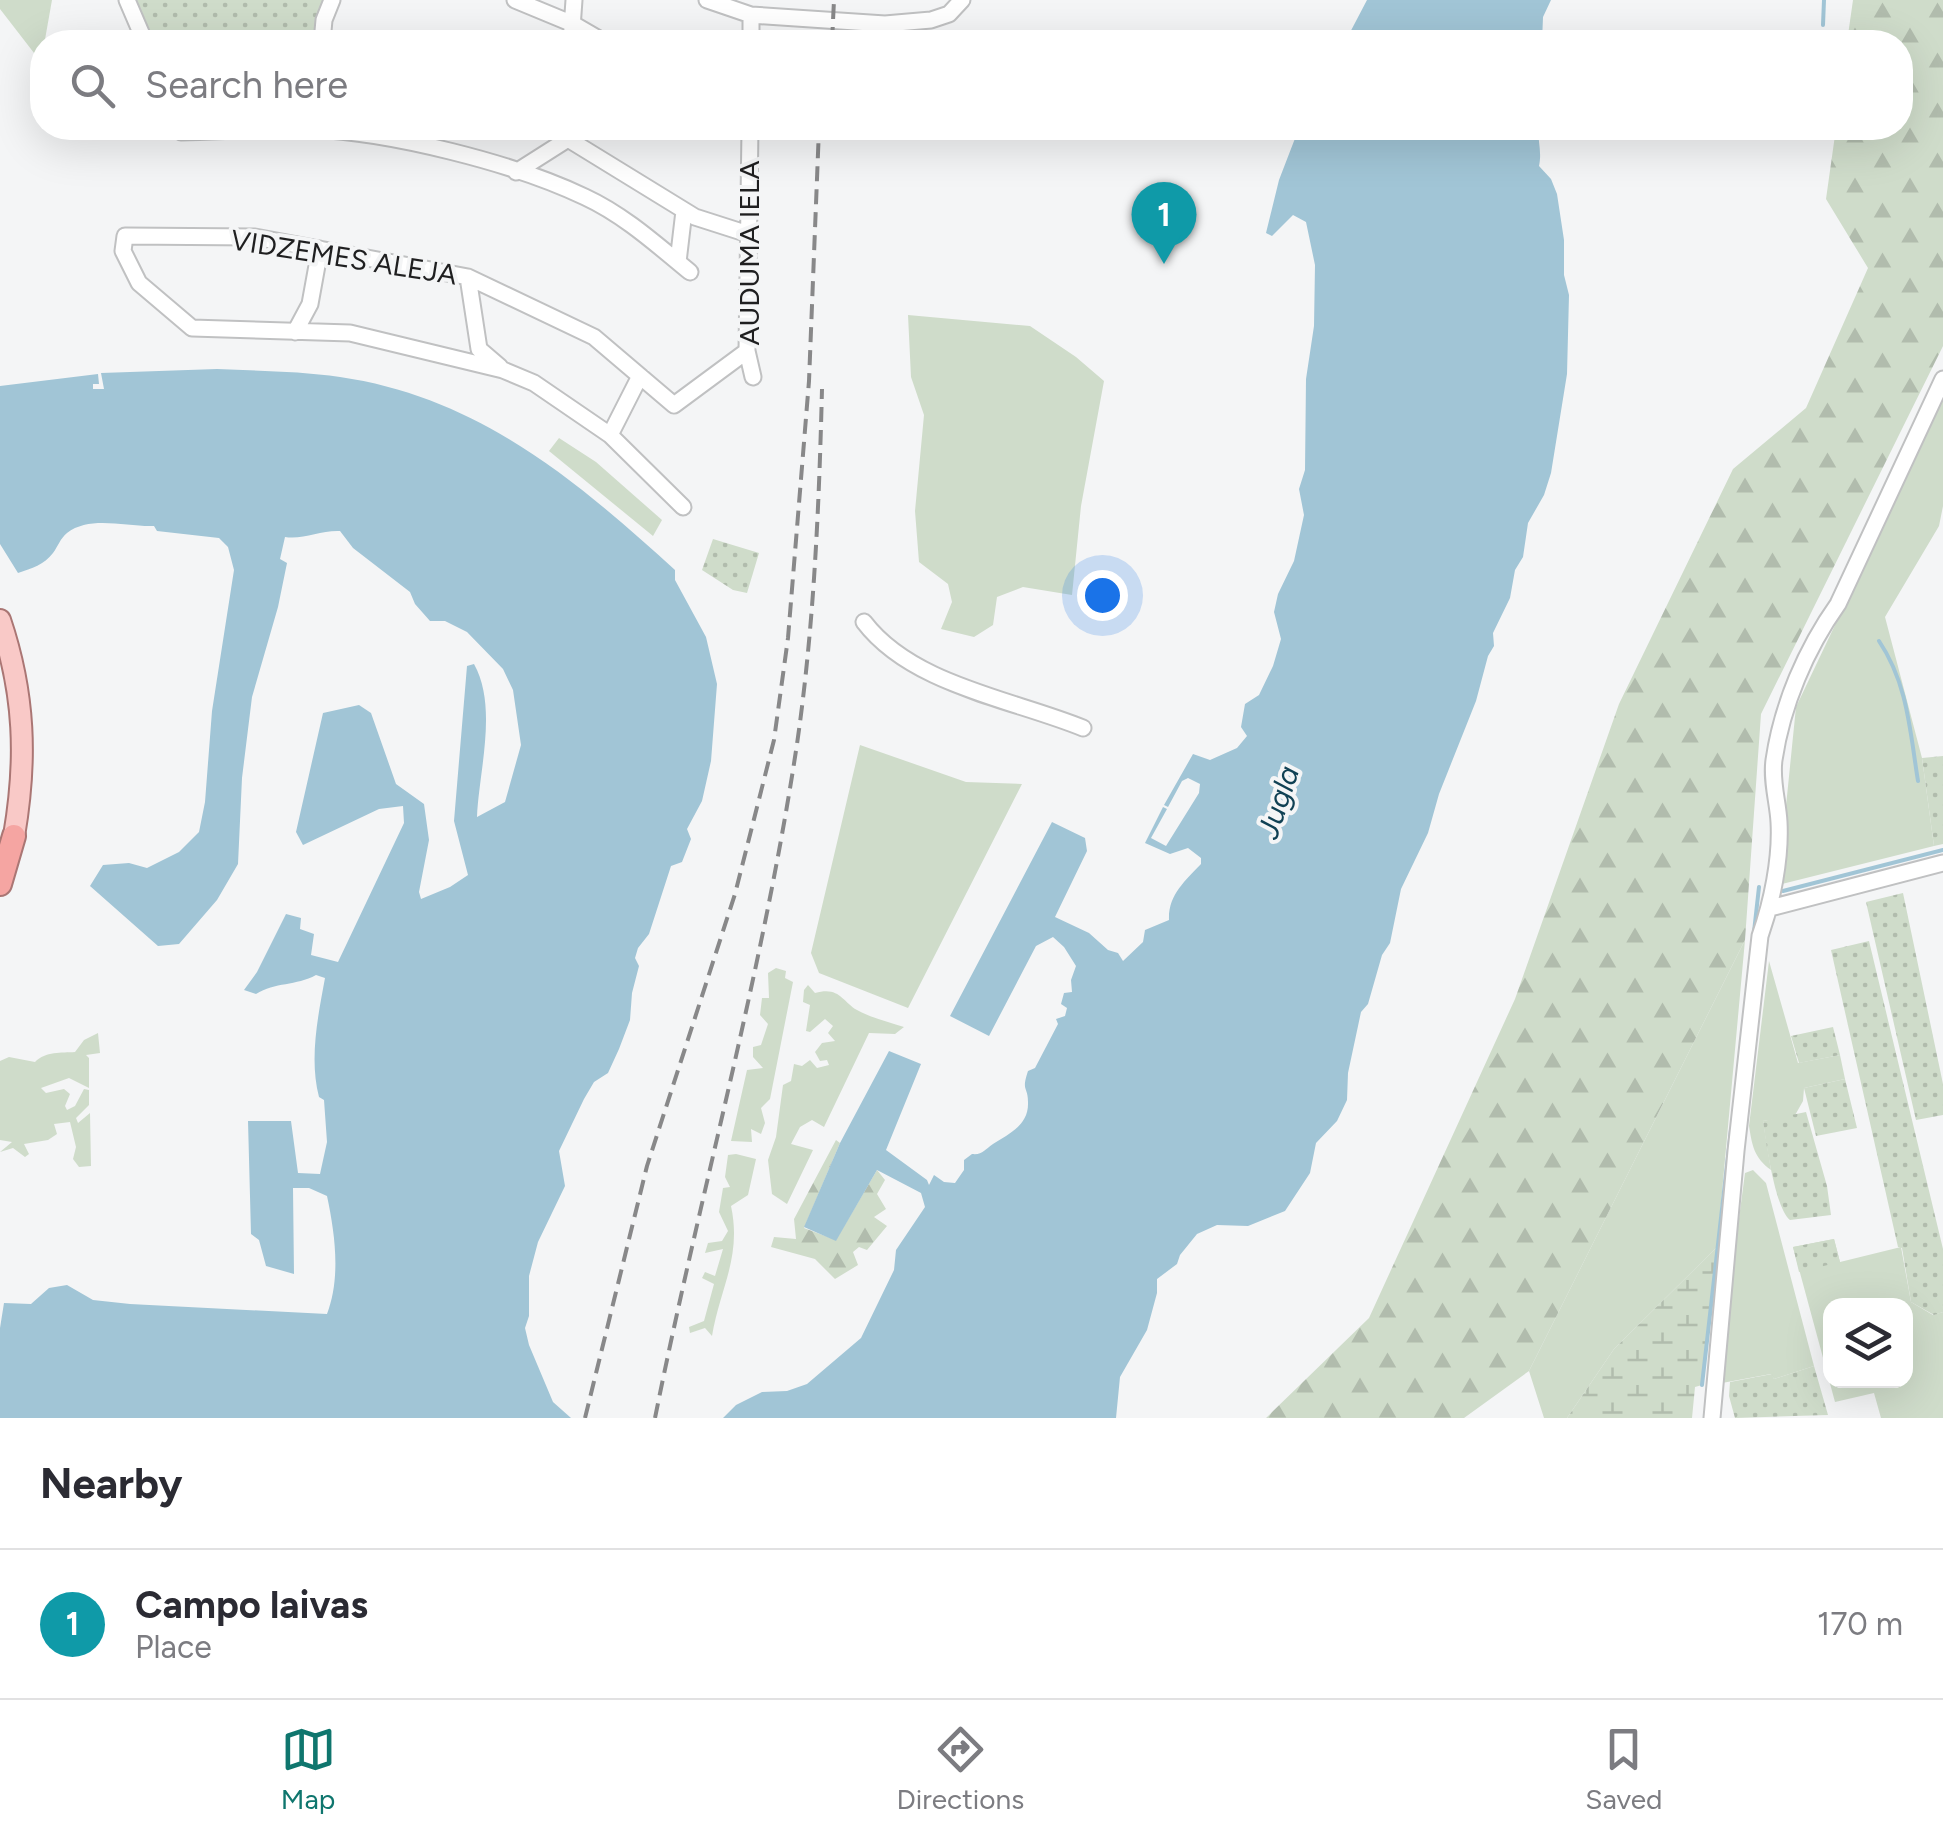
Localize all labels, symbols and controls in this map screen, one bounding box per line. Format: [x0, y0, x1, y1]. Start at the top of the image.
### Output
search box [30, 30, 1913, 140]
icon: search [65, 58, 120, 113]
text: Search here [145, 62, 348, 108]
street label: AUDUMA IELA [732, 160, 766, 346]
pin: 1 [1132, 182, 1196, 264]
street label: VIDZEMES ALEJA [228, 222, 460, 292]
your location [1077, 570, 1128, 621]
water label: Jugla [1249, 761, 1307, 844]
map controls [1823, 1298, 1913, 1388]
button: layers [1823, 1298, 1913, 1388]
text: Nearby [40, 1458, 182, 1509]
text: Campo laivas [135, 1582, 368, 1628]
text: 1 [66, 1605, 79, 1643]
text: 170 m [1817, 1605, 1903, 1643]
text: Place [135, 1628, 212, 1666]
tab: Map [281, 1722, 336, 1816]
tab: Directions [897, 1722, 1024, 1816]
tab: Saved [1585, 1722, 1662, 1816]

